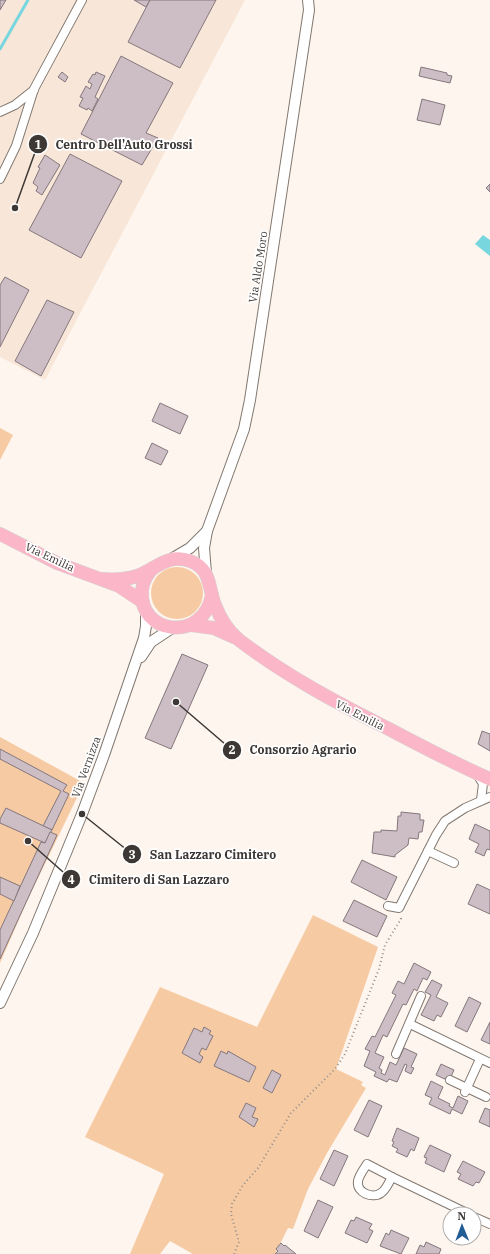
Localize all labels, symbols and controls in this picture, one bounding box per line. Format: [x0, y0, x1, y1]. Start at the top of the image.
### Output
callout: Centro Dell'Auto Grossi [28, 132, 201, 156]
text: 1 [34, 137, 42, 152]
text: Centro Dell'Auto Grossi [55, 137, 193, 152]
street label: Via Aldo Moro [245, 230, 271, 304]
street label: Via Emilia [23, 539, 77, 575]
street label: Via Emilia [333, 697, 387, 733]
street label: Via Vernizza [68, 734, 104, 800]
callout: Consorzio Agrario [222, 738, 364, 762]
text: 2 [228, 742, 236, 757]
text: Consorzio Agrario [250, 742, 356, 757]
callout: San Lazzaro Cimitero [122, 842, 285, 866]
text: 3 [128, 847, 136, 862]
text: San Lazzaro Cimitero [150, 847, 276, 862]
callout: Cimitero di San Lazzaro [61, 867, 238, 891]
text: 4 [67, 872, 75, 887]
text: Cimitero di San Lazzaro [89, 872, 229, 887]
north arrow [442, 1206, 482, 1246]
text: N [457, 1209, 467, 1223]

